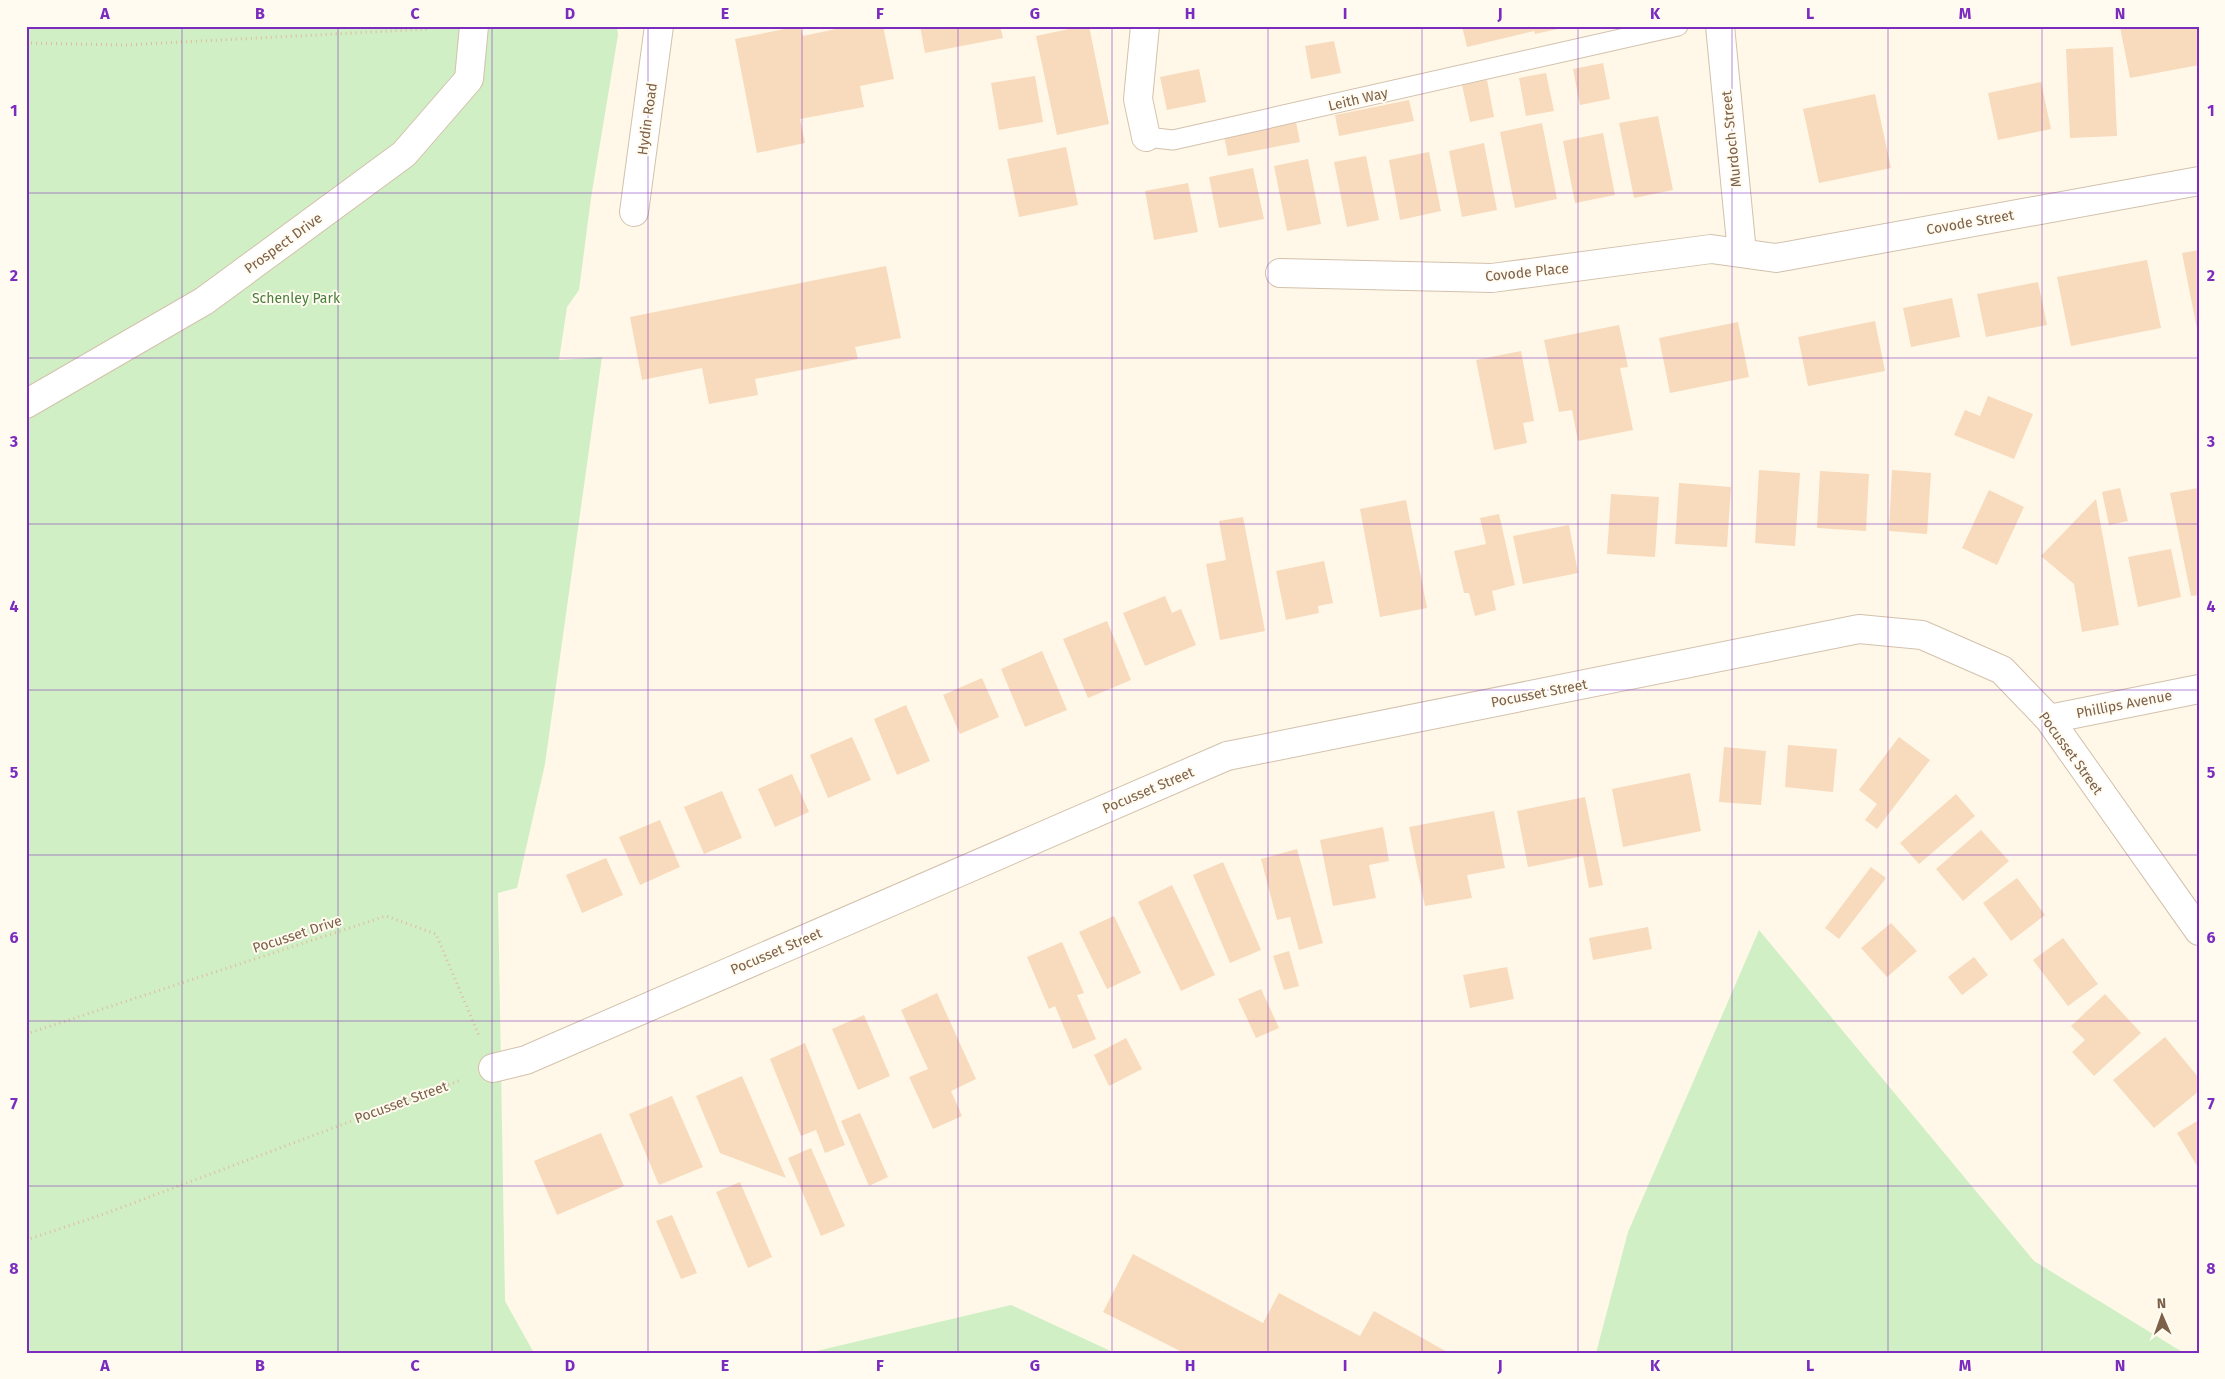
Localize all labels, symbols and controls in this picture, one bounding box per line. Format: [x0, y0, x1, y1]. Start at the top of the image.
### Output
text: A [99, 4, 110, 23]
text: B [255, 4, 265, 23]
text: C [410, 4, 420, 23]
text: D [565, 4, 575, 23]
text: E [721, 4, 729, 23]
text: F [876, 4, 884, 23]
text: G [1030, 4, 1040, 23]
text: H [1185, 4, 1195, 23]
text: I [1343, 4, 1347, 23]
text: J [1496, 4, 1503, 23]
text: K [1650, 4, 1661, 23]
text: L [1806, 4, 1814, 23]
text: M [1959, 4, 1972, 23]
text: N [2115, 4, 2125, 23]
street label: Hydin Road [634, 82, 661, 156]
street label: Leith Way [1327, 84, 1390, 115]
street label: Murdoch Street [1718, 89, 1745, 188]
text: 1 [10, 101, 18, 120]
text: 1 [2207, 101, 2215, 120]
street label: Covode Street [1925, 206, 2016, 239]
street label: Prospect Drive [241, 210, 325, 277]
street label: Covode Place [1484, 260, 1570, 285]
text: 2 [10, 266, 18, 285]
text: 2 [2207, 266, 2215, 285]
park label: Schenley Park [252, 290, 341, 307]
text: 3 [9, 432, 18, 451]
text: 3 [2206, 432, 2215, 451]
text: 4 [9, 597, 19, 616]
text: 4 [2206, 597, 2216, 616]
street label: Pocusset Street [1489, 676, 1590, 711]
street label: Phillips Avenue [2075, 687, 2173, 722]
street label: Pocusset Street [2035, 709, 2107, 799]
text: 5 [10, 763, 19, 782]
street label: Pocusset Street [1100, 763, 1197, 817]
text: 5 [2207, 763, 2216, 782]
street label: Pocusset Drive [250, 912, 344, 957]
street label: Pocusset Street [728, 924, 825, 978]
text: 6 [9, 928, 19, 947]
text: 6 [2206, 928, 2216, 947]
street label: Pocusset Street [352, 1077, 451, 1127]
text: 7 [10, 1094, 18, 1113]
text: 7 [2207, 1094, 2215, 1113]
text: 8 [9, 1259, 19, 1278]
text: 8 [2206, 1259, 2216, 1278]
north arrow [2138, 1292, 2188, 1342]
text: N [2157, 1295, 2167, 1312]
text: A [99, 1356, 110, 1375]
text: B [255, 1356, 265, 1375]
text: C [410, 1356, 420, 1375]
text: D [565, 1356, 575, 1375]
text: E [721, 1356, 729, 1375]
text: F [876, 1356, 884, 1375]
text: G [1030, 1356, 1040, 1375]
text: H [1185, 1356, 1195, 1375]
text: I [1343, 1356, 1347, 1375]
text: J [1496, 1356, 1503, 1375]
text: K [1650, 1356, 1661, 1375]
text: L [1806, 1356, 1814, 1375]
text: M [1959, 1356, 1972, 1375]
text: N [2115, 1356, 2125, 1375]

